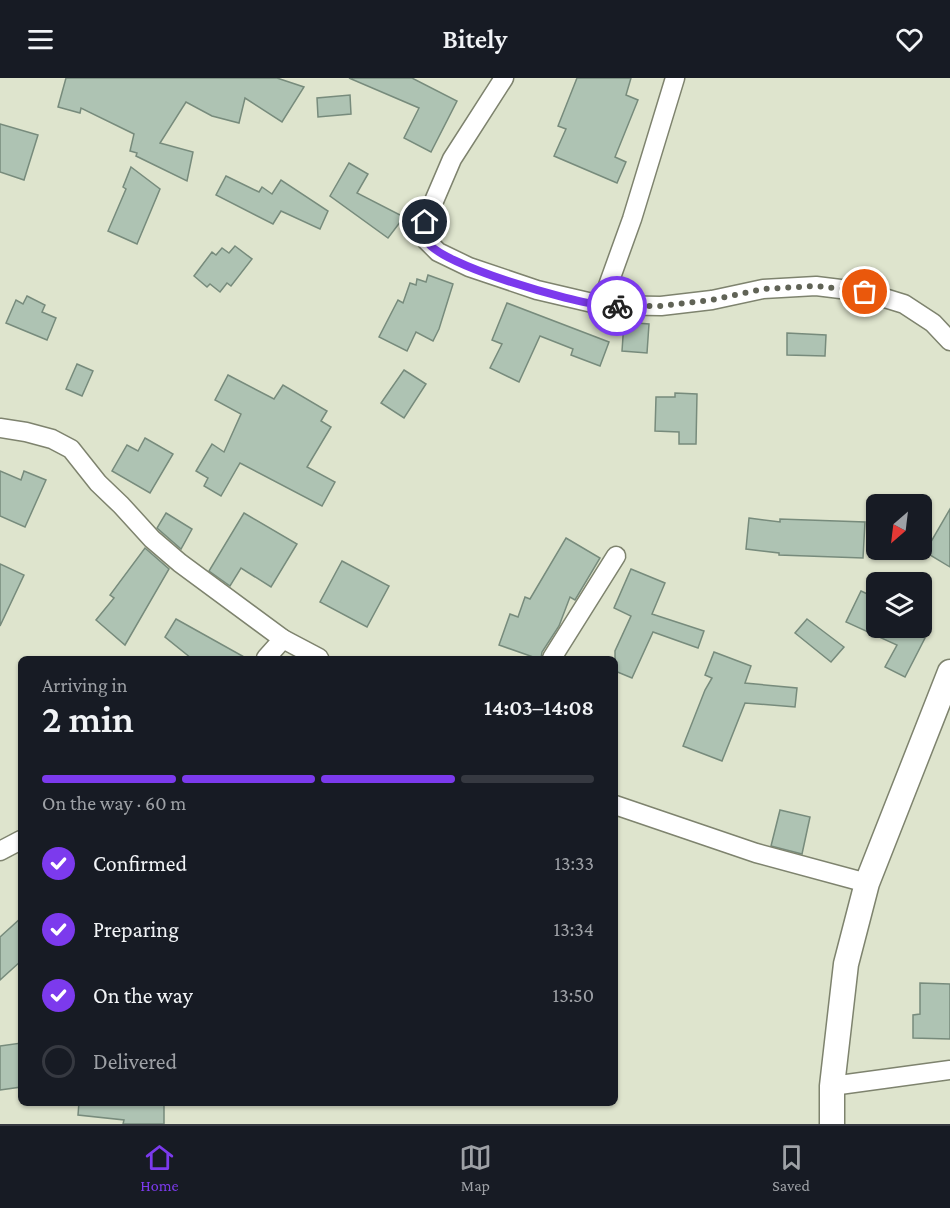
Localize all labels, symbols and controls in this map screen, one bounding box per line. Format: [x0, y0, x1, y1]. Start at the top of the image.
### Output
icon: menu [24, 23, 57, 56]
icon: heart [893, 23, 926, 56]
text: Bitely [443, 24, 507, 54]
pin [399, 196, 450, 247]
icon: home [408, 205, 441, 238]
pin [839, 266, 890, 317]
icon: bag [848, 275, 881, 308]
courier [587, 276, 647, 336]
icon: bike [601, 290, 634, 323]
north arrow [866, 494, 932, 560]
map controls [866, 494, 932, 638]
button: layers [866, 572, 932, 638]
text: Arriving in [42, 674, 127, 696]
text: 14:03–14:08 [484, 695, 594, 720]
text: 2 min [42, 697, 134, 740]
text: On the way · 60 m [42, 792, 186, 814]
icon: check [42, 847, 75, 880]
text: Confirmed [93, 851, 187, 876]
text: 13:33 [554, 852, 594, 874]
icon: check [42, 913, 75, 946]
text: Preparing [93, 917, 179, 942]
text: 13:34 [554, 918, 594, 940]
icon: check [42, 979, 75, 1012]
text: On the way [93, 983, 193, 1008]
text: 13:50 [553, 984, 594, 1006]
text: Delivered [93, 1049, 177, 1074]
tab: Home [140, 1141, 179, 1194]
tab: Map [459, 1141, 492, 1194]
tab: Saved [772, 1141, 810, 1194]

